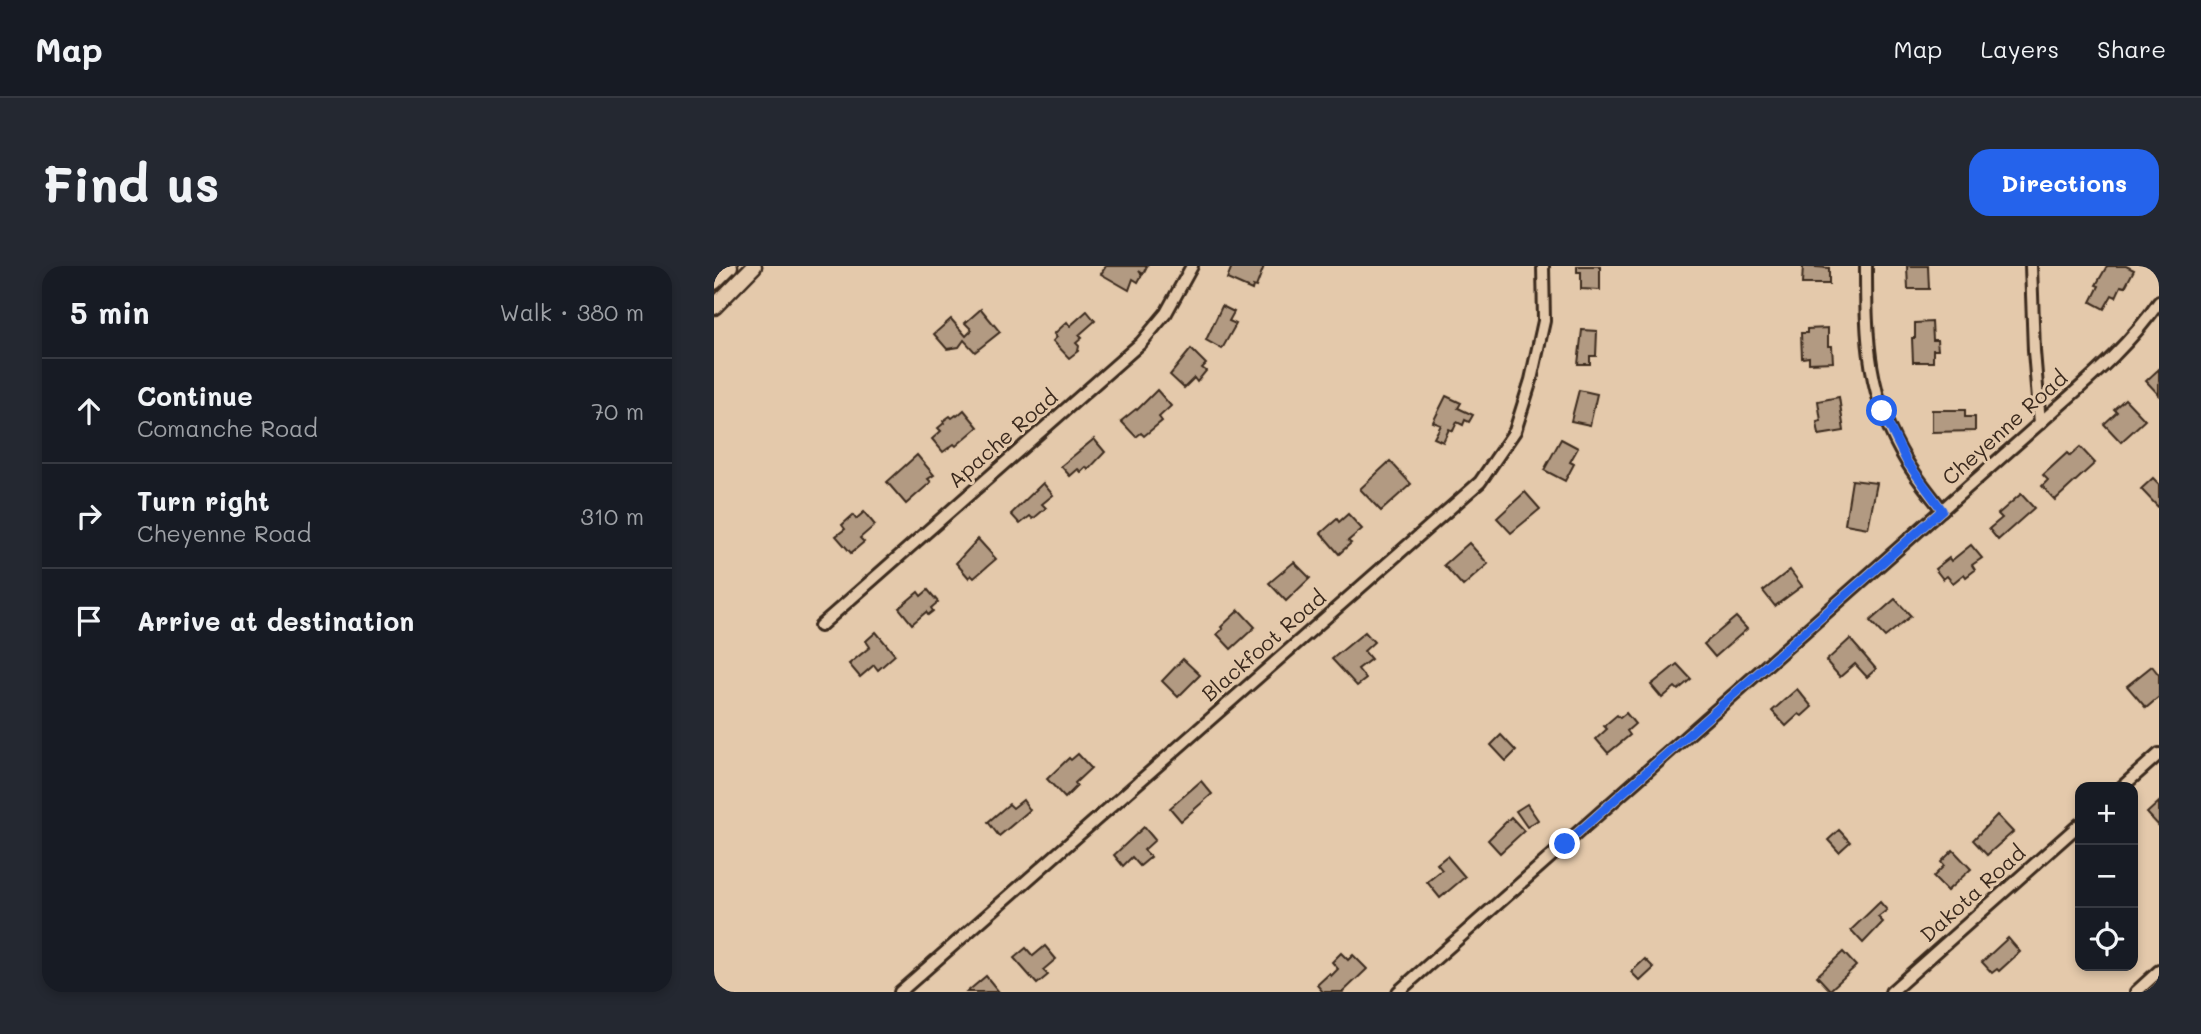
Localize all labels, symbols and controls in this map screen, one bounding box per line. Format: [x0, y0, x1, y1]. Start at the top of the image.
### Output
text: Map [35, 27, 103, 70]
text: Map [1894, 33, 1942, 64]
text: Layers [1980, 33, 2059, 64]
text: Share [2097, 33, 2166, 64]
button: Directions [1969, 149, 2159, 216]
text: Find us [42, 151, 220, 214]
text: 5 min [70, 292, 150, 332]
text: Walk · 380 m [499, 297, 644, 327]
street label: Cheyenne Road [1936, 364, 2072, 490]
text: Continue [137, 379, 253, 413]
street label: Apache Road [942, 383, 1062, 493]
icon: ahead [70, 392, 108, 430]
route start [1866, 395, 1897, 426]
text: 70 m [591, 396, 644, 426]
text: Comanche Road [137, 413, 318, 443]
text: Turn right [137, 484, 270, 518]
icon: right [70, 497, 108, 535]
text: 310 m [580, 501, 644, 531]
text: Cheyenne Road [137, 518, 311, 548]
street label: Blackfoot Road [1195, 583, 1331, 706]
icon: arrive [70, 602, 108, 640]
text: Arrive at destination [137, 604, 414, 638]
map controls [2075, 782, 2138, 971]
button: + [2075, 782, 2138, 845]
route end [1549, 828, 1580, 859]
street label: Dakota Road [1914, 839, 2030, 947]
button: − [2075, 845, 2138, 908]
button: locate [2075, 908, 2138, 971]

